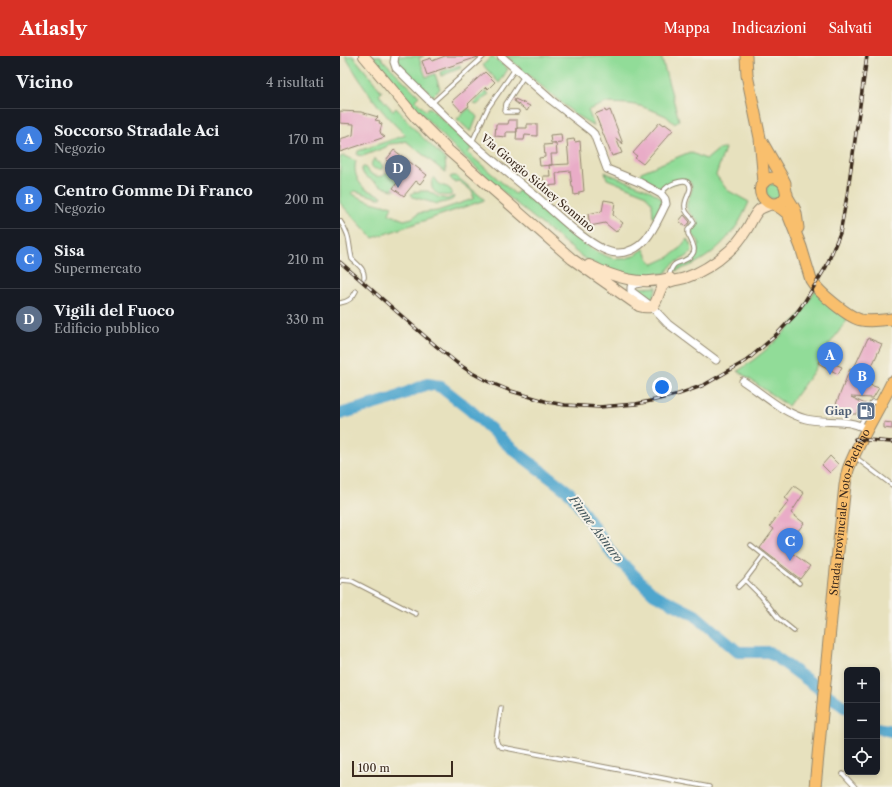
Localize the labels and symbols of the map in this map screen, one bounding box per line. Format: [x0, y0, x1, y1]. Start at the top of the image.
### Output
street label: Via Giorgio Sidney Sonnino [477, 131, 598, 235]
pin: D [385, 155, 411, 188]
pin: A [817, 342, 843, 375]
pin: B [849, 363, 875, 396]
your location [652, 377, 672, 397]
fuel station icon: Giap [855, 400, 877, 422]
place label: Giap [825, 404, 852, 418]
street label: Strada provinciale Noto-Pachino [826, 426, 873, 596]
water label: Fiume Asinaro [566, 492, 627, 565]
pin: C [777, 528, 803, 561]
scale bar [352, 759, 453, 778]

